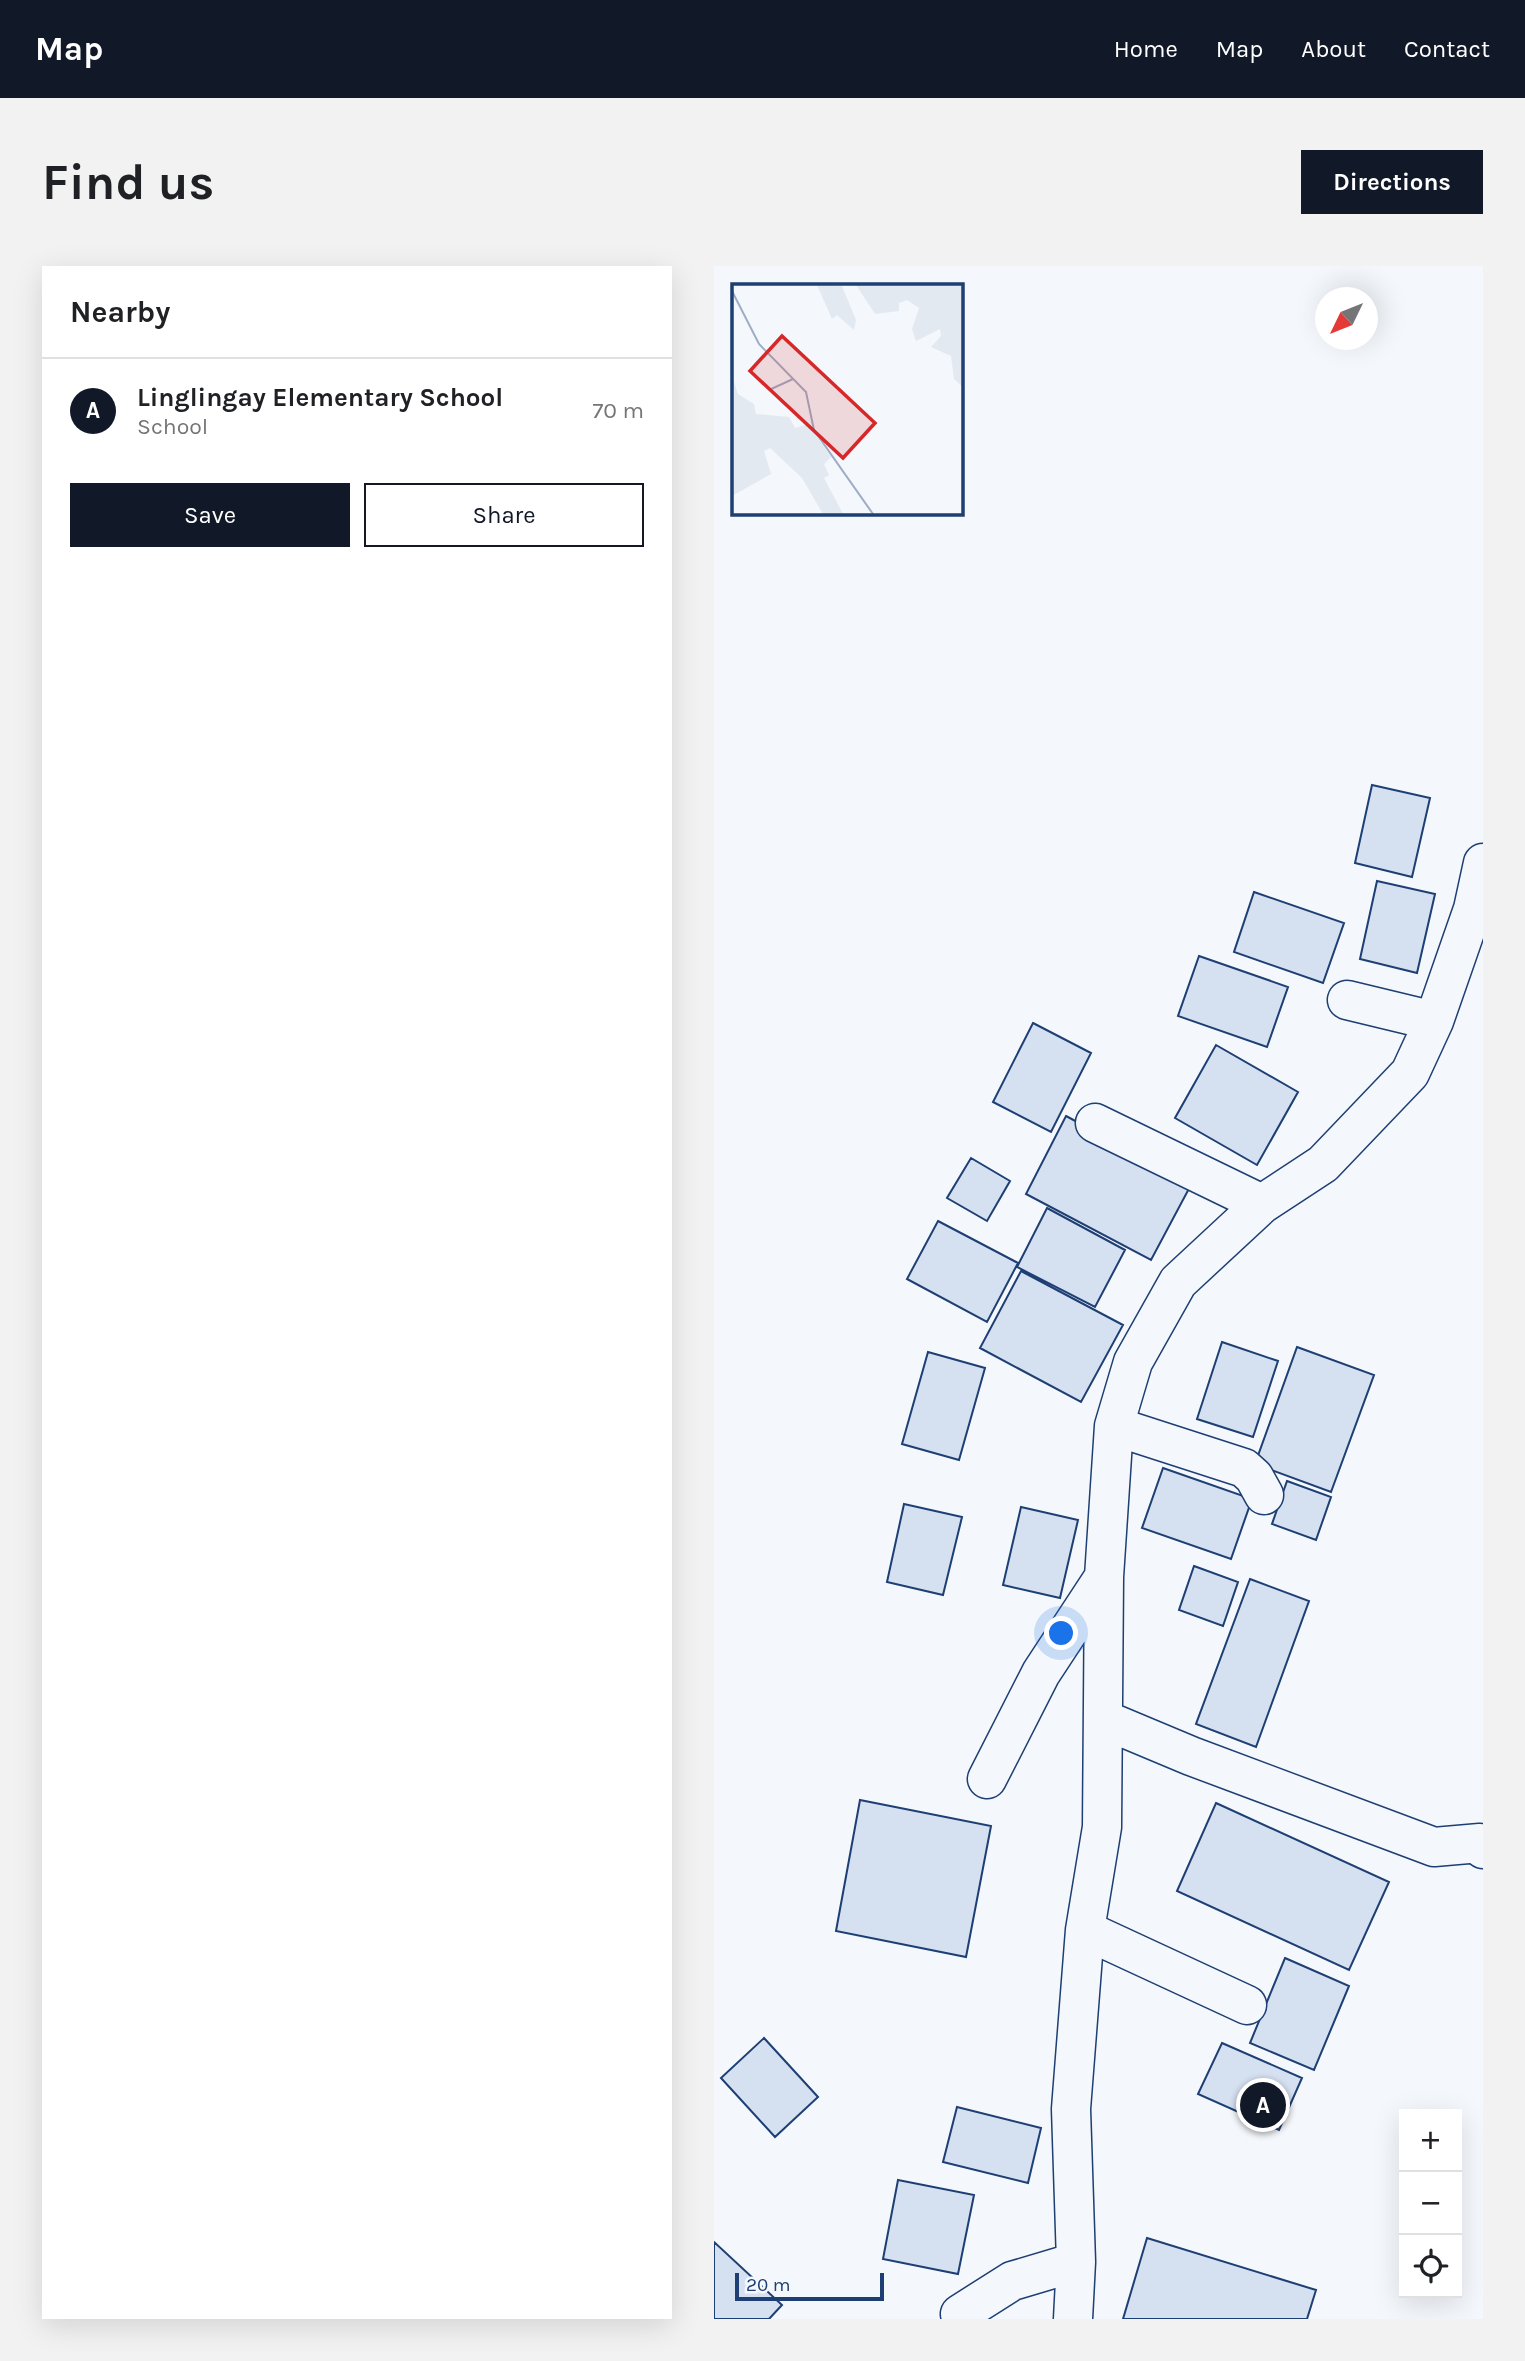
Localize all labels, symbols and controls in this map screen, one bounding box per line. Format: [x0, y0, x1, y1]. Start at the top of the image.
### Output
text: Map [35, 30, 103, 68]
text: Home [1114, 35, 1178, 63]
text: Map [1216, 35, 1263, 63]
text: About [1301, 35, 1366, 63]
text: Contact [1404, 35, 1490, 63]
button: Directions [1301, 150, 1483, 214]
text: Find us [42, 154, 214, 211]
inset map [732, 284, 962, 514]
north arrow [1315, 287, 1378, 350]
text: Nearby [70, 294, 170, 330]
text: Linglingay Elementary School [137, 382, 503, 413]
text: A [86, 397, 100, 424]
text: 70 m [593, 397, 644, 424]
text: School [137, 413, 208, 440]
button: Save [70, 483, 350, 547]
button: Share [364, 483, 644, 547]
your location [1044, 1616, 1078, 1650]
pin: A [1240, 2079, 1286, 2131]
map controls [1399, 2109, 1462, 2298]
button: + [1399, 2109, 1462, 2172]
button: − [1399, 2172, 1462, 2235]
button: locate [1399, 2235, 1462, 2298]
scale bar [735, 2270, 884, 2302]
text: 20 m [746, 2274, 791, 2296]

